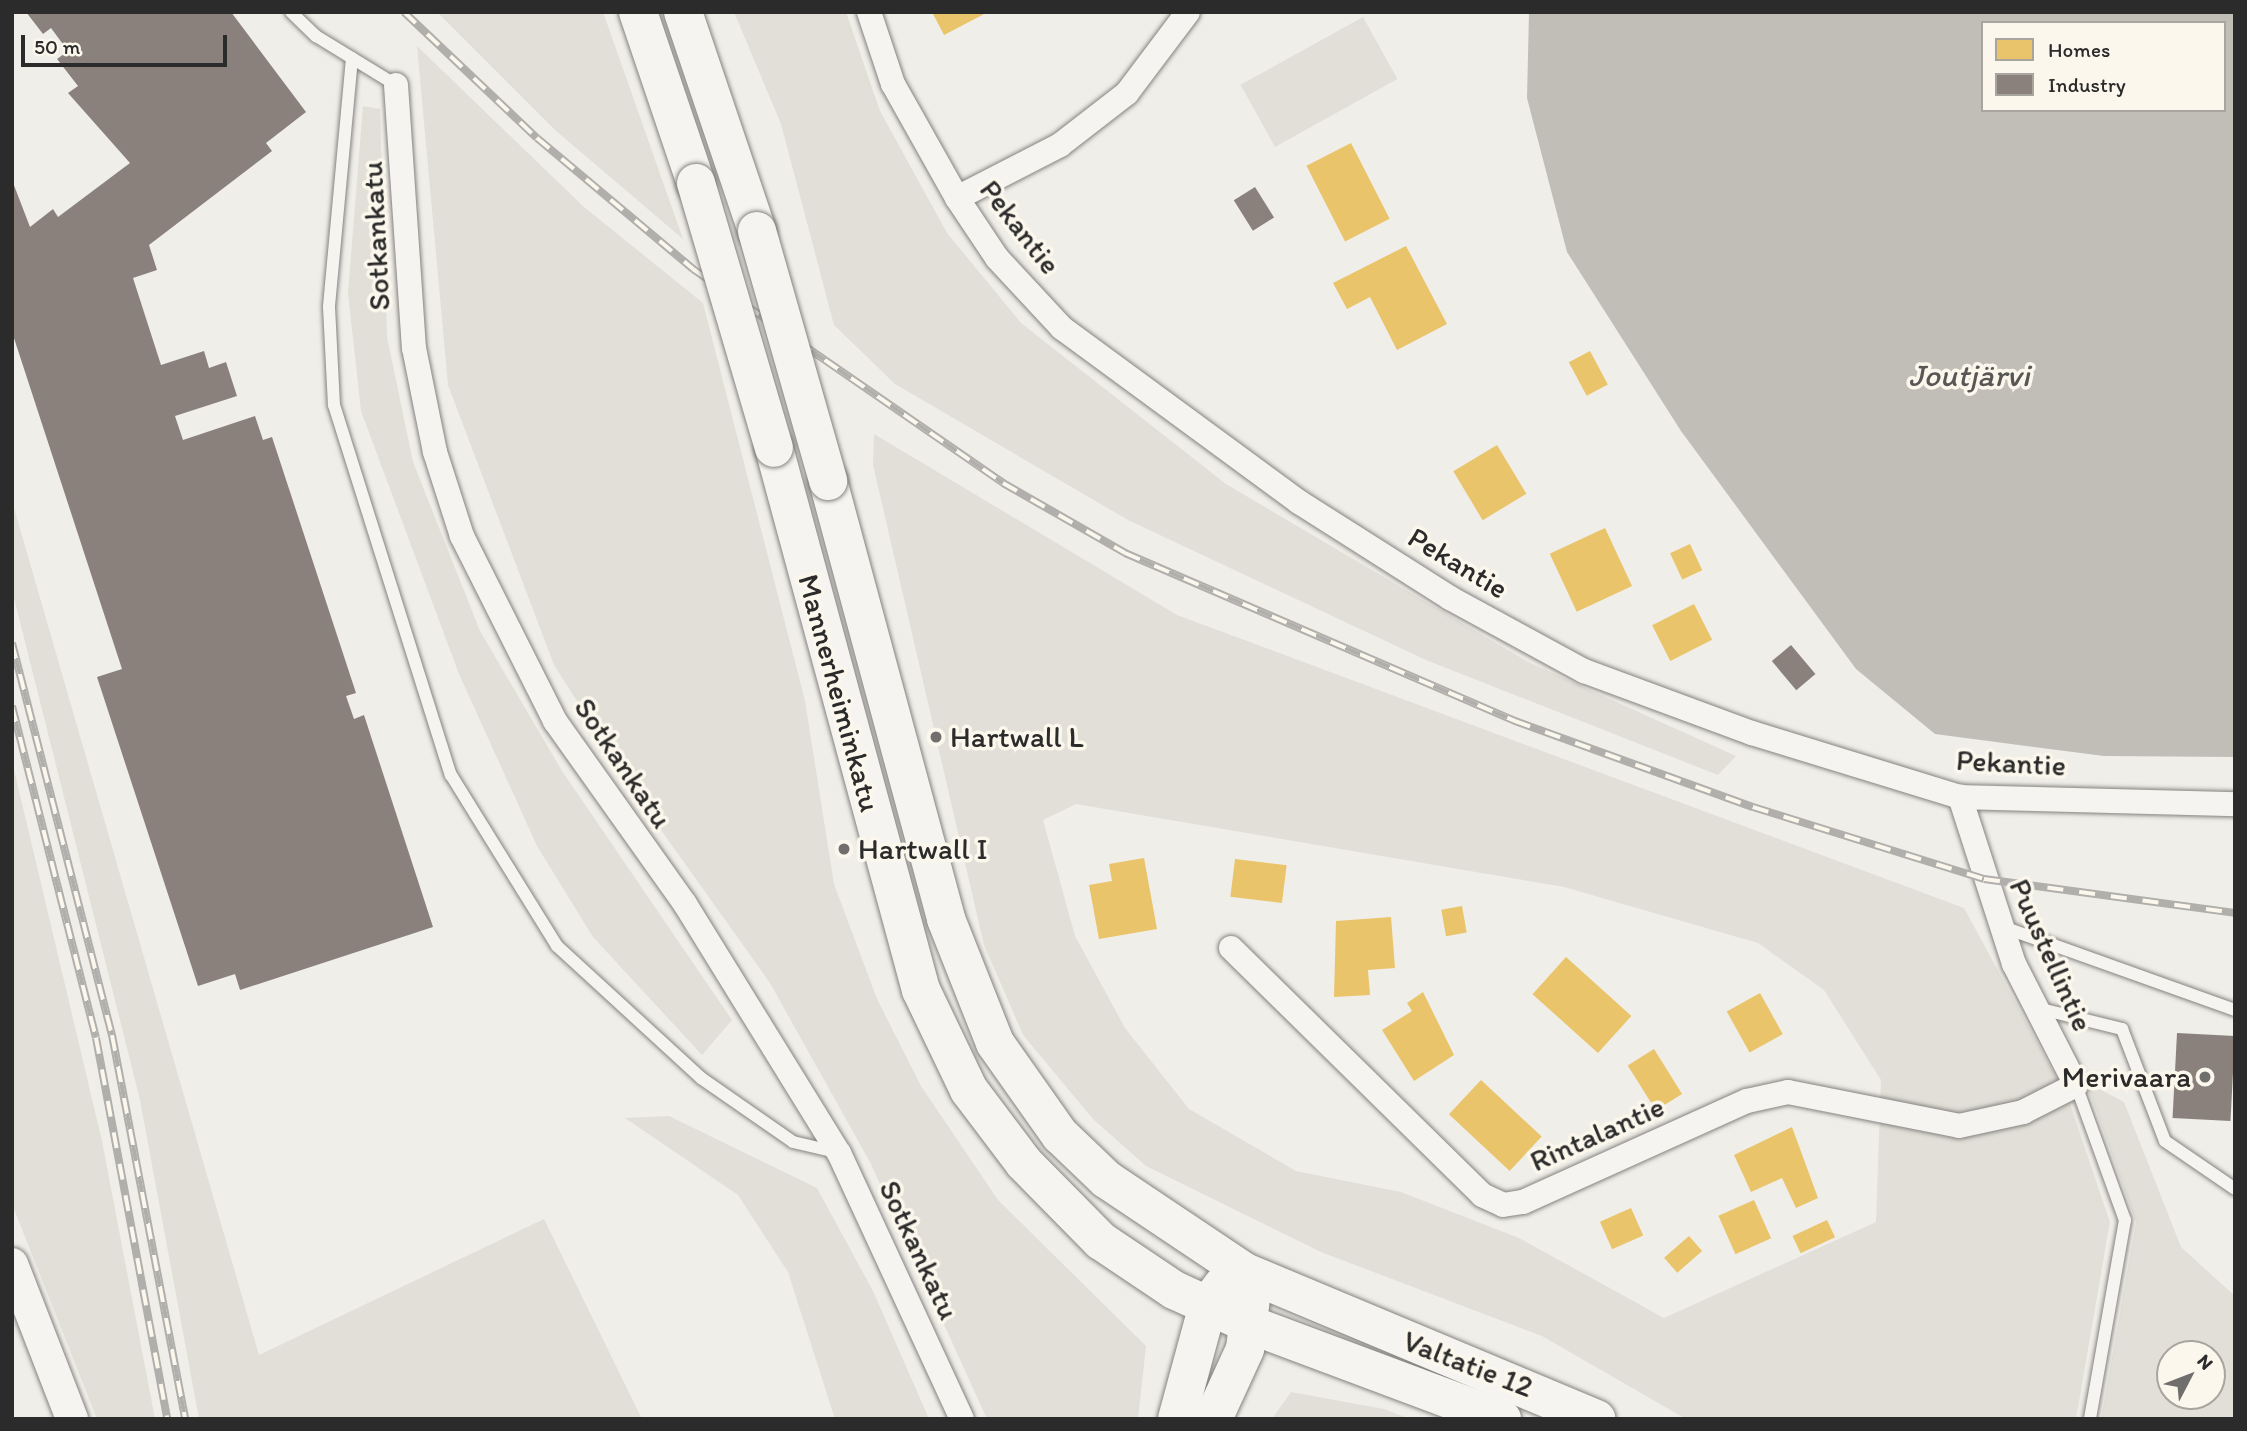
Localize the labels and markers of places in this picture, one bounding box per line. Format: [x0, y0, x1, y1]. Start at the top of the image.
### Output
place label: Hartwall L [950, 719, 1084, 755]
marker: Hartwall L [928, 729, 944, 745]
place label: Hartwall I [858, 831, 988, 867]
marker: Hartwall I [836, 841, 852, 857]
place label: Merivaara [2062, 1059, 2191, 1095]
marker: Merivaara [2197, 1069, 2213, 1085]

